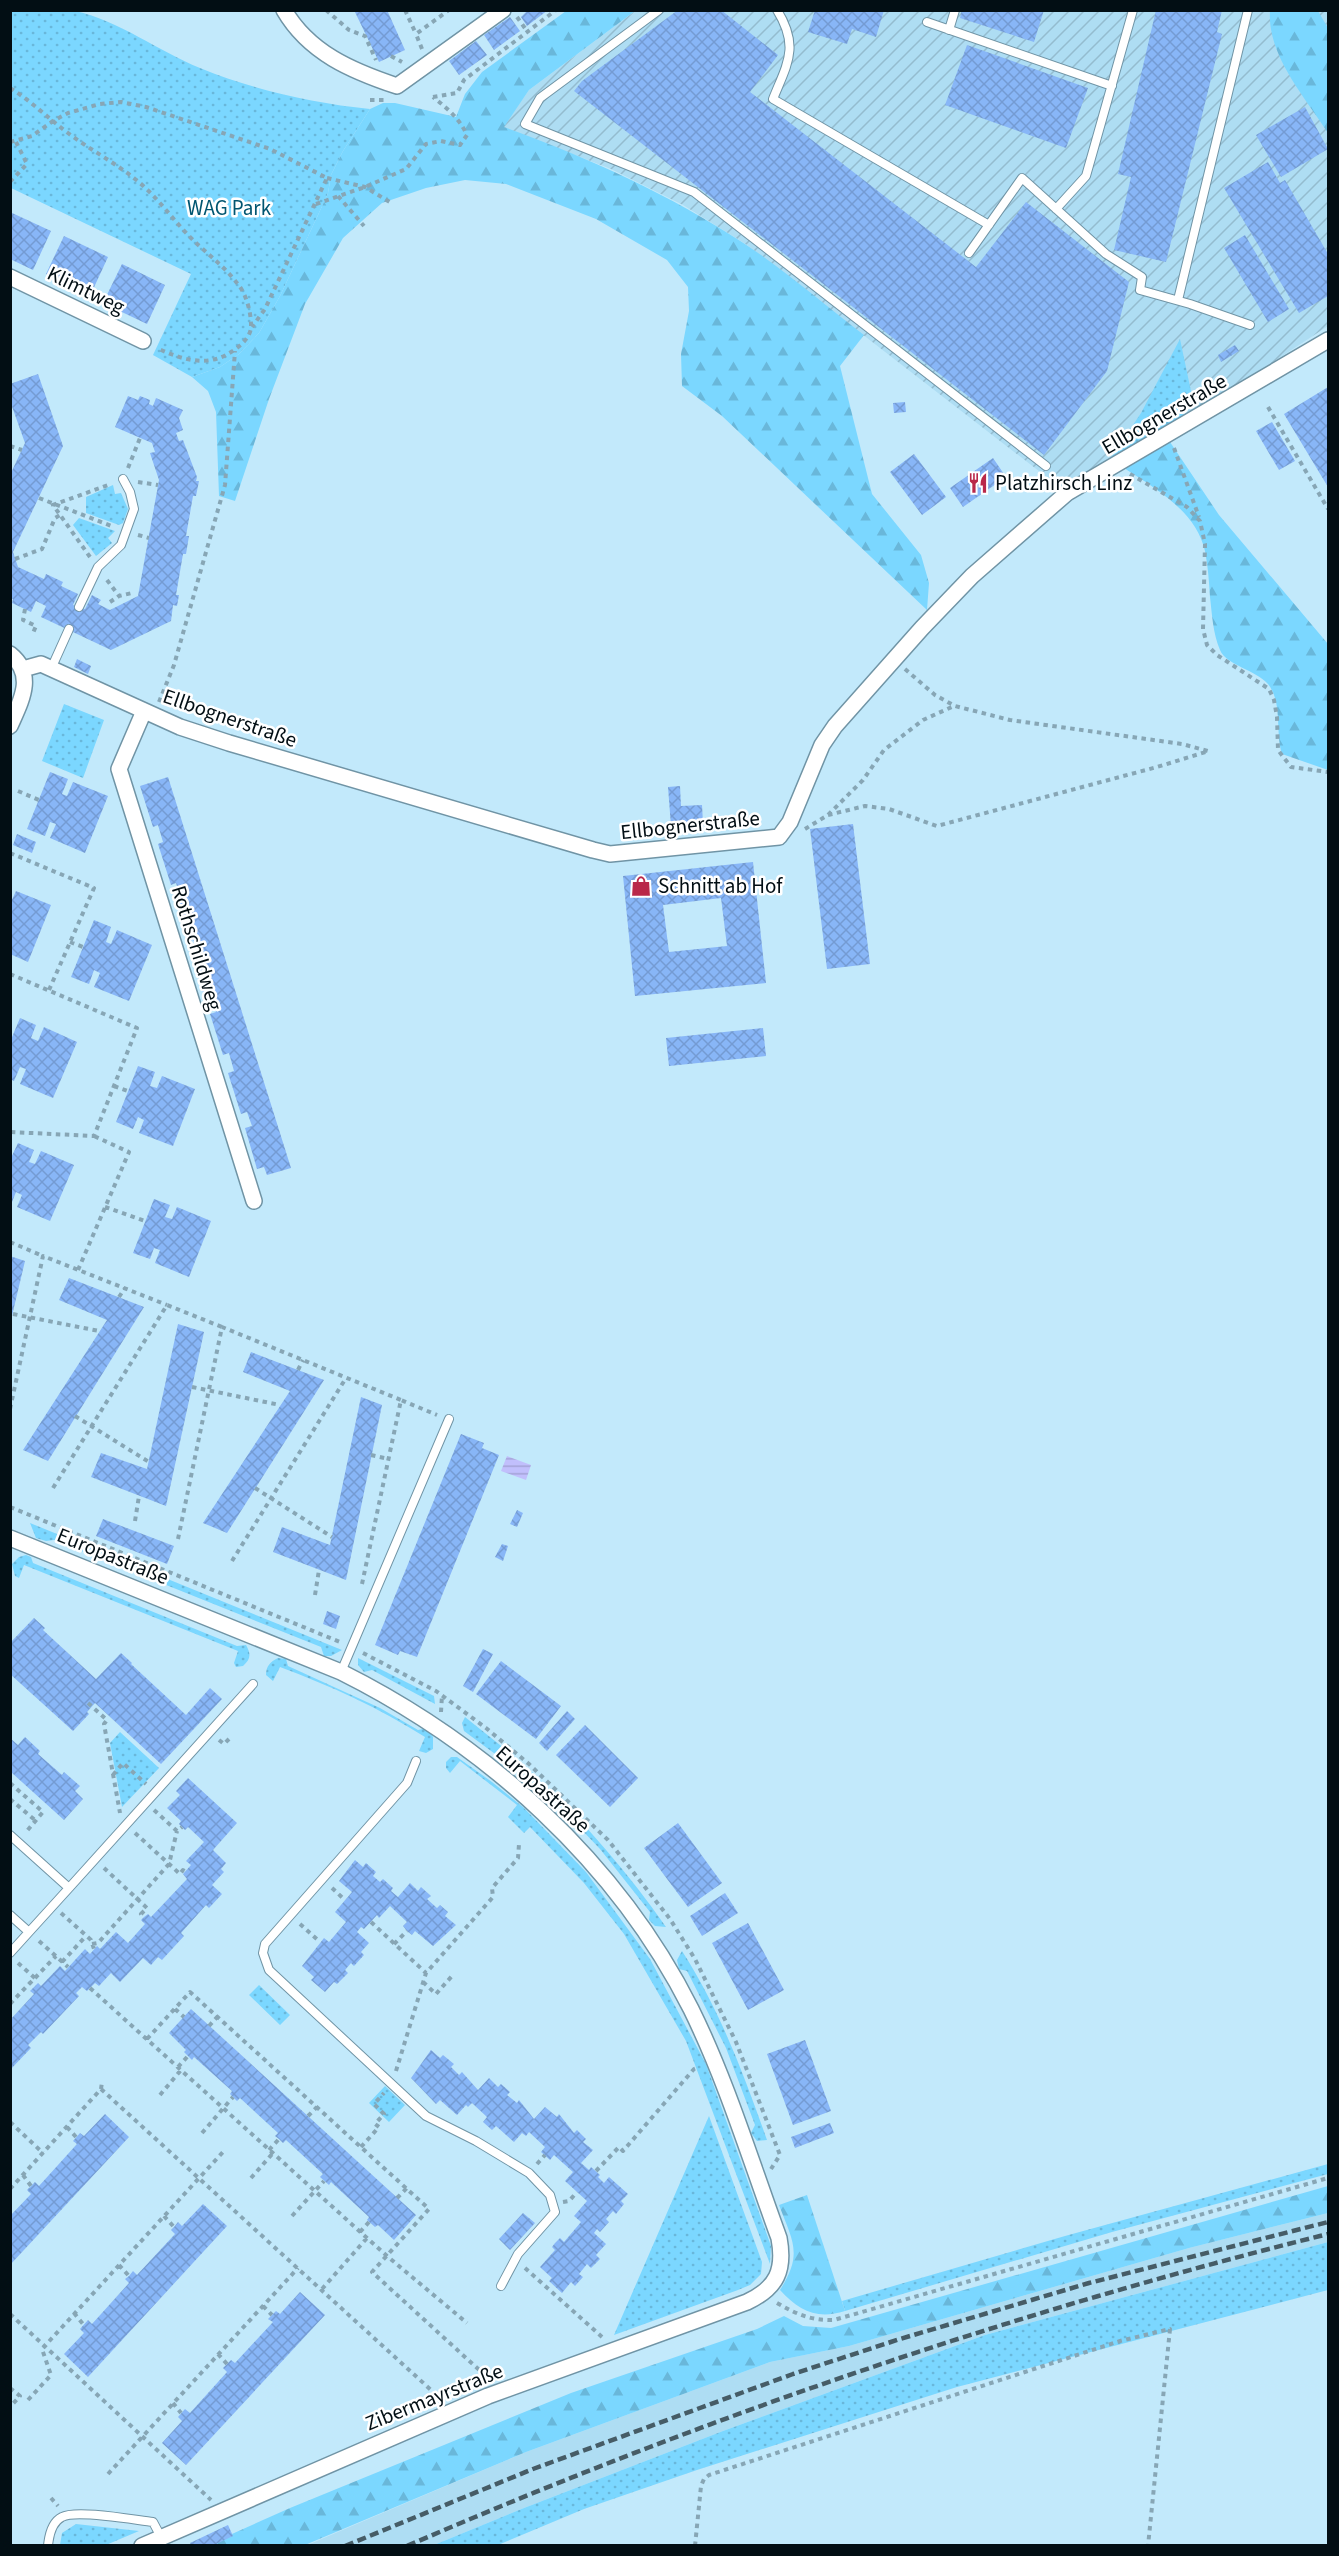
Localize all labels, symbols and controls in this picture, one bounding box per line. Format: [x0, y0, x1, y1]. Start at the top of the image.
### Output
park label: WAG Park [187, 193, 272, 223]
street label: Klimtweg [42, 258, 130, 322]
street label: Ellbognerstraße [1096, 366, 1232, 462]
place label: Platzhirsch Linz [995, 468, 1132, 498]
restaurant icon: Platzhirsch Linz [966, 471, 990, 495]
street label: Ellbognerstraße [159, 681, 301, 755]
street label: Ellbognerstraße [619, 803, 761, 847]
place label: Schnitt ab Hof [658, 871, 783, 901]
shop icon: Schnitt ab Hof [629, 874, 653, 898]
street label: Rothschildweg [164, 882, 230, 1014]
street label: Europastraße [53, 1520, 173, 1592]
street label: Europastraße [489, 1738, 597, 1840]
street label: Zibermayrstraße [361, 2356, 507, 2438]

